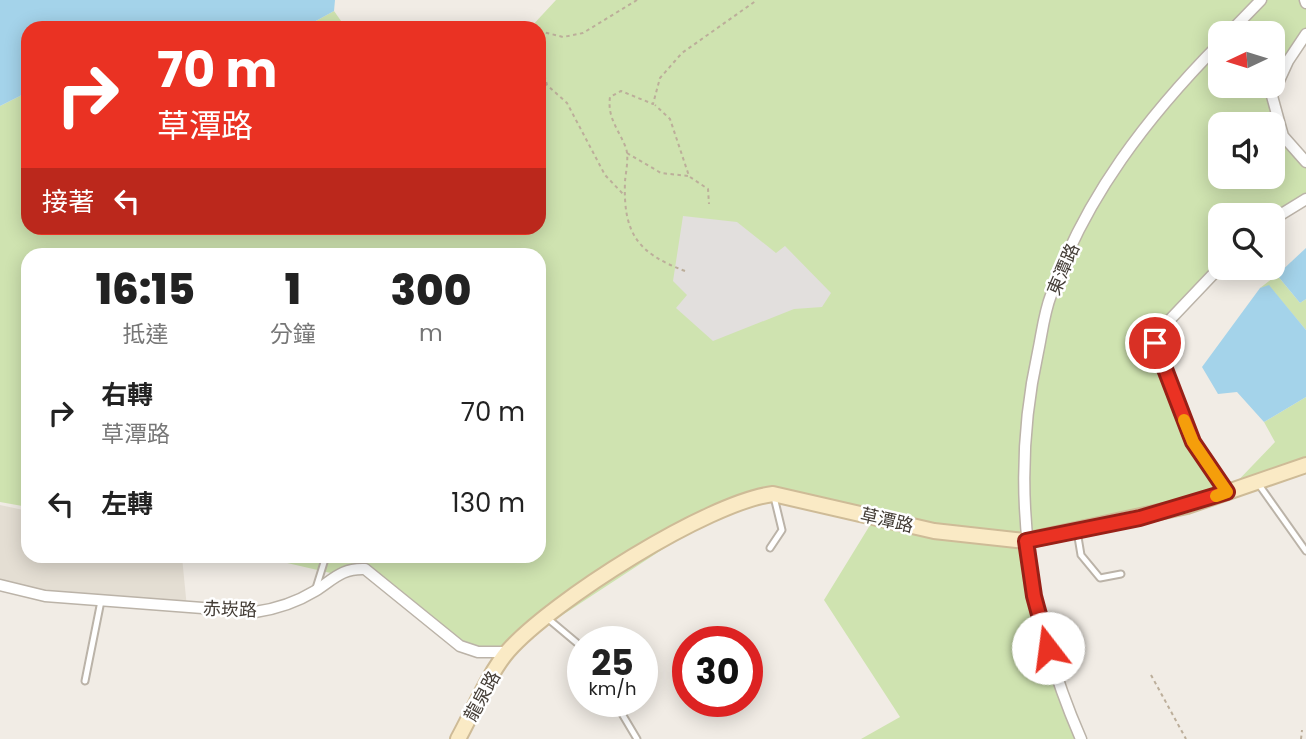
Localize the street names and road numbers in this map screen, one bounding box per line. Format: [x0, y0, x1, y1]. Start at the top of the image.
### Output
street label: 東潭路 [1041, 239, 1085, 299]
street label: 草潭路 [858, 502, 916, 538]
street label: 赤崁路 [203, 596, 257, 622]
street label: 龍泉路 [458, 666, 506, 726]

